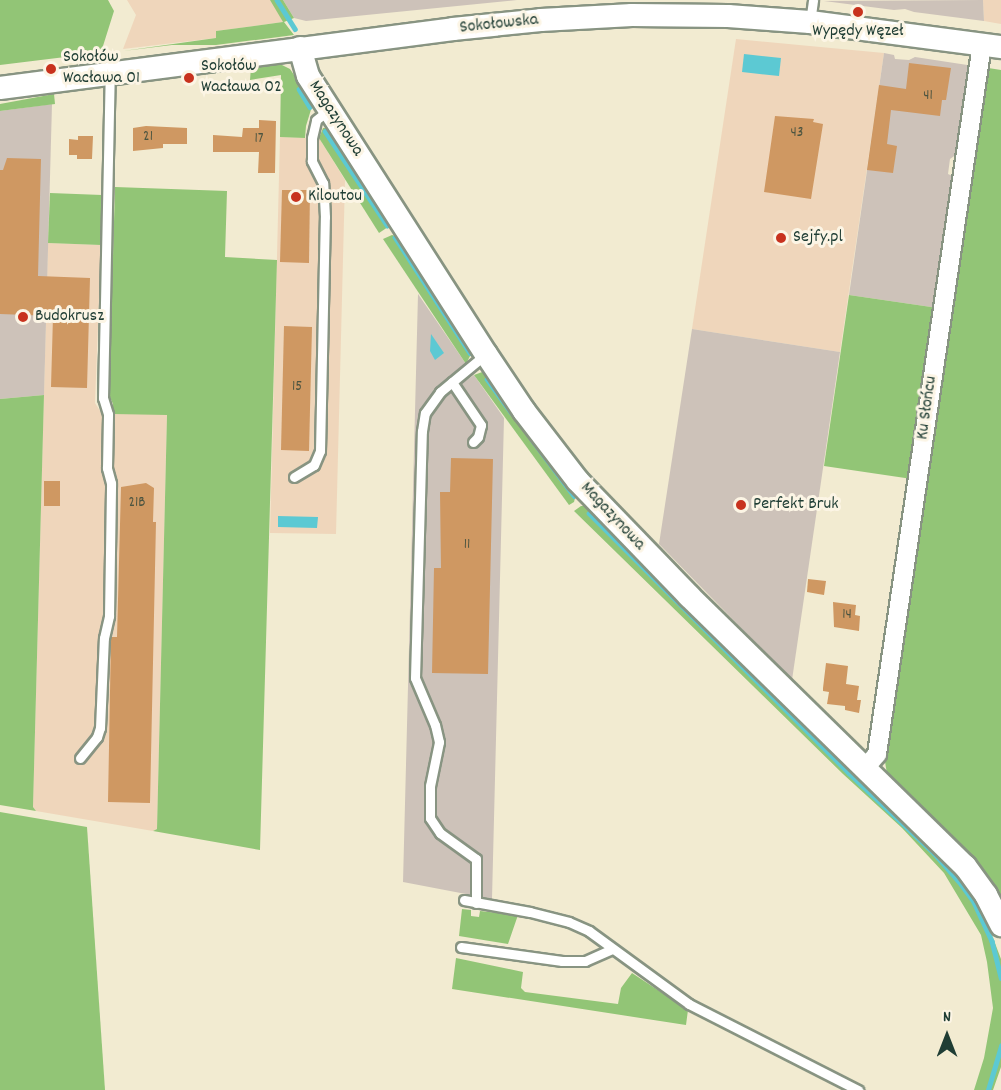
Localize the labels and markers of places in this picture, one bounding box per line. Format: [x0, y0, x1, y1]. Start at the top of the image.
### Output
marker: Wypędy Węzeł [851, 5, 865, 19]
place label: Wypędy Węzeł [812, 21, 904, 43]
place label: Sokołów Wacława 01 [63, 48, 140, 90]
place label: Sokołów Wacława 02 [201, 57, 282, 100]
marker: Sokołów Wacława 01 [44, 62, 58, 76]
marker: Sokołów Wacława 02 [182, 71, 196, 85]
place label: Kiloutou [308, 186, 362, 208]
marker: Kiloutou [289, 190, 303, 204]
place label: Sejfy.pl [793, 227, 843, 249]
marker: Sejfy.pl [774, 231, 788, 245]
place label: Budokrusz [35, 306, 104, 328]
marker: Budokrusz [16, 310, 30, 324]
place label: Perfekt Bruk [753, 494, 839, 516]
marker: Perfekt Bruk [734, 498, 748, 512]

